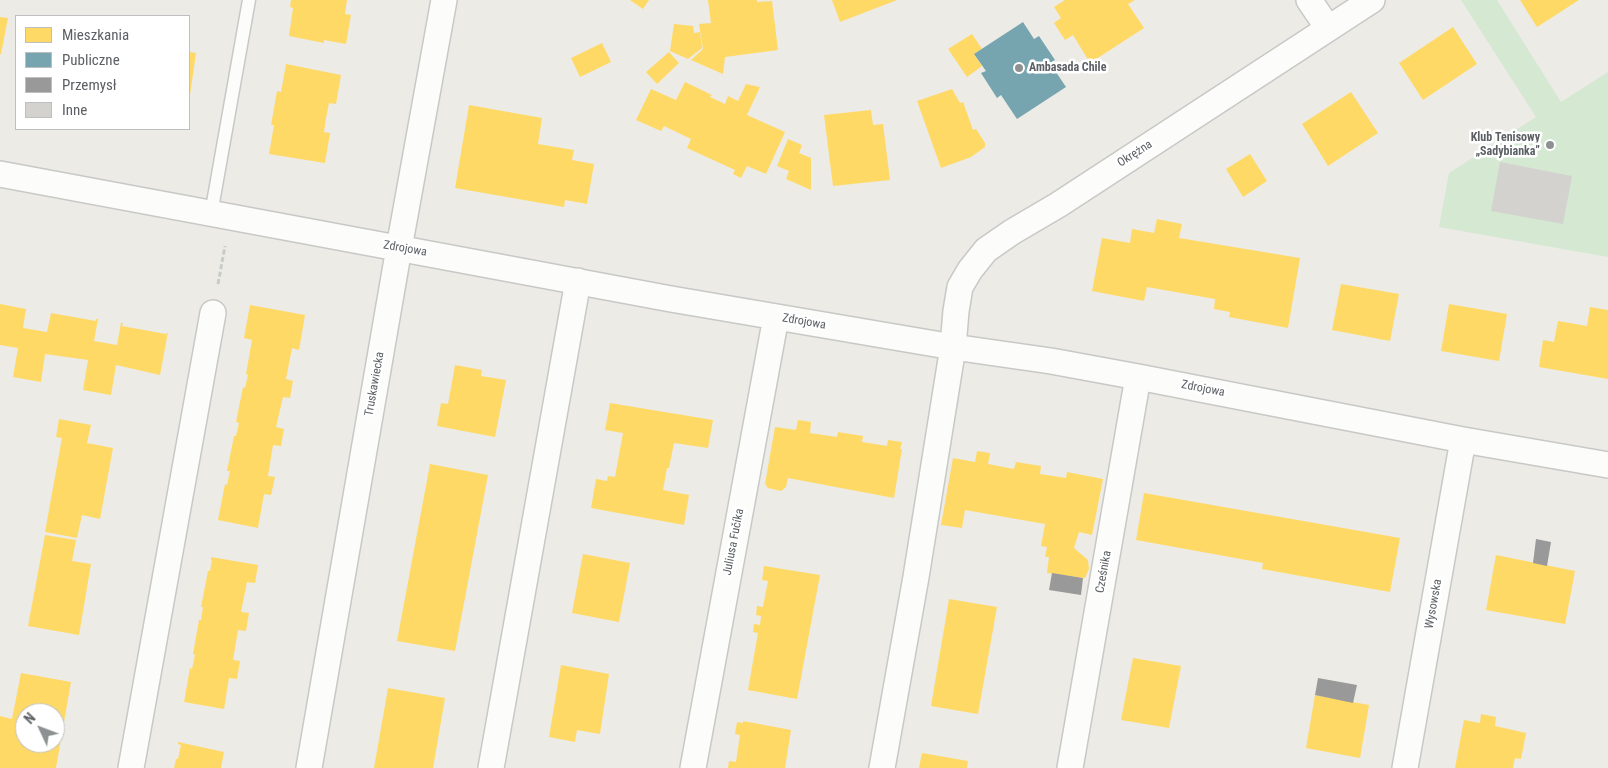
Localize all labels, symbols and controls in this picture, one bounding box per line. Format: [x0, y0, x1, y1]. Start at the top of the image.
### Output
legend [15, 15, 190, 130]
text: Mieszkania [62, 26, 129, 44]
text: Publiczne [62, 51, 120, 69]
place label: Ambasada Chile [1029, 61, 1106, 75]
marker: Ambasada Chile [1013, 62, 1025, 74]
text: Przemysł [62, 76, 117, 94]
text: Inne [62, 101, 87, 119]
place label: Klub Tenisowy „Sadybianka” [1471, 131, 1540, 159]
street label: Okrężna [1115, 137, 1155, 171]
marker: Klub Tenisowy „Sadybianka” [1544, 139, 1556, 151]
street label: Zdrojowa [382, 238, 428, 260]
street label: Zdrojowa [781, 311, 827, 333]
street label: Truskawiecka [362, 351, 388, 417]
street label: Zdrojowa [1180, 378, 1226, 400]
street label: Juliusa Fučíka [720, 507, 748, 577]
street label: Cześnika [1093, 550, 1115, 594]
street label: Wysowska [1423, 578, 1445, 630]
north arrow [15, 703, 65, 753]
text: N [21, 710, 39, 727]

